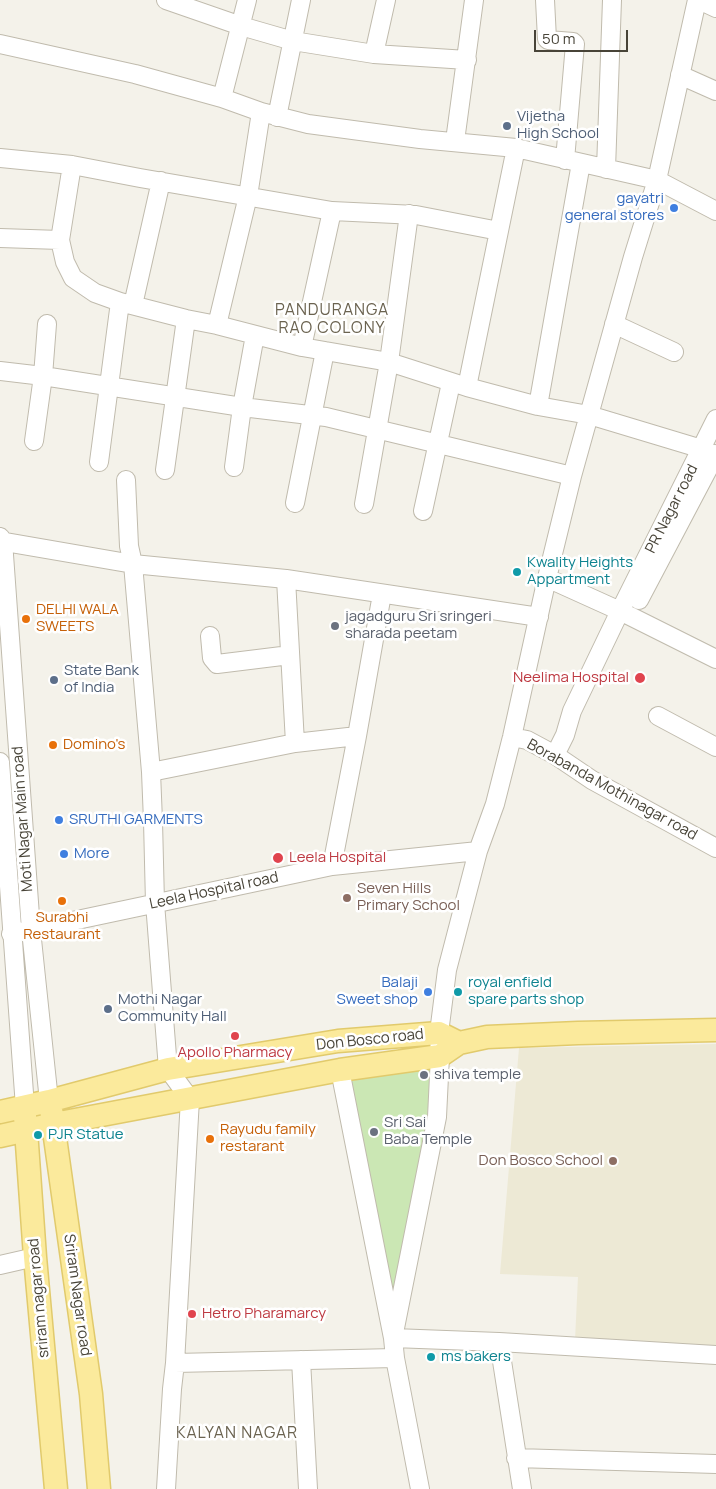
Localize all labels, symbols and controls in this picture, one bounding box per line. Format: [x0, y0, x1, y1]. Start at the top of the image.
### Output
scale bar [536, 20, 630, 52]
text: 50 m [542, 28, 576, 49]
place label: Vijetha High School [517, 108, 599, 143]
marker: Vijetha High School [501, 120, 513, 132]
place label: gayatri general stores [565, 190, 664, 225]
marker: gayatri general stores [668, 202, 680, 214]
district label: PANDURANGA RAO COLONY [274, 301, 390, 339]
street label: PR Nagar road [642, 462, 702, 556]
place label: Kwality Heights Appartment [527, 554, 633, 589]
marker: Kwality Heights Appartment [511, 566, 523, 578]
place label: DELHI WALA SWEETS [36, 601, 119, 636]
place label: jagadguru Sri sringeri sharada peetam [345, 608, 492, 643]
marker: DELHI WALA SWEETS [20, 613, 32, 625]
marker: jagadguru Sri sringeri sharada peetam [329, 620, 341, 632]
place label: State Bank of India [64, 662, 139, 697]
place label: Neelima Hospital [513, 669, 629, 687]
marker: Neelima Hospital [633, 671, 647, 685]
marker: State Bank of India [48, 674, 60, 686]
place label: Domino's [63, 736, 125, 754]
street label: Borabanda Mothinagar road [524, 736, 700, 844]
marker: Domino's [47, 739, 59, 751]
street label: Moti Nagar Main road [9, 746, 37, 892]
place label: SRUTHI GARMENTS [69, 811, 203, 829]
marker: SRUTHI GARMENTS [53, 814, 65, 826]
place label: More [74, 845, 110, 863]
marker: More [58, 848, 70, 860]
place label: Leela Hospital [289, 849, 386, 867]
marker: Leela Hospital [271, 851, 285, 865]
street label: Leela Hospital road [148, 869, 280, 913]
place label: Seven Hills Primary School [357, 880, 460, 915]
marker: Seven Hills Primary School [341, 892, 353, 904]
marker: Surabhi Restaurant [56, 895, 68, 907]
place label: Surabhi Restaurant [23, 909, 101, 944]
place label: Balaji Sweet shop [336, 974, 418, 1009]
place label: royal enfield spare parts shop [468, 974, 584, 1009]
marker: Balaji Sweet shop [422, 986, 434, 998]
marker: royal enfield spare parts shop [452, 986, 464, 998]
place label: Mothi Nagar Community Hall [118, 991, 227, 1026]
marker: Mothi Nagar Community Hall [102, 1003, 114, 1015]
street label: Don Bosco road [315, 1025, 425, 1055]
marker: Apollo Pharmacy [229, 1030, 241, 1042]
place label: Apollo Pharmacy [178, 1044, 292, 1062]
place label: shiva temple [434, 1066, 521, 1084]
marker: shiva temple [418, 1069, 430, 1081]
place label: Sri Sai Baba Temple [384, 1114, 472, 1149]
place label: Rayudu family restarant [220, 1121, 316, 1156]
place label: PJR Statue [48, 1126, 123, 1144]
marker: Sri Sai Baba Temple [368, 1126, 380, 1138]
marker: PJR Statue [32, 1129, 44, 1141]
marker: Rayudu family restarant [204, 1133, 216, 1145]
place label: Don Bosco School [479, 1152, 603, 1170]
marker: Don Bosco School [607, 1155, 619, 1167]
street label: Sriram Nagar road [60, 1233, 94, 1357]
street label: sriram nagar road [25, 1237, 53, 1359]
place label: Hetro Pharamarcy [202, 1305, 326, 1323]
marker: Hetro Pharamarcy [186, 1308, 198, 1320]
place label: ms bakers [441, 1348, 511, 1366]
marker: ms bakers [425, 1351, 437, 1363]
district label: KALYAN NAGAR [174, 1424, 300, 1444]

